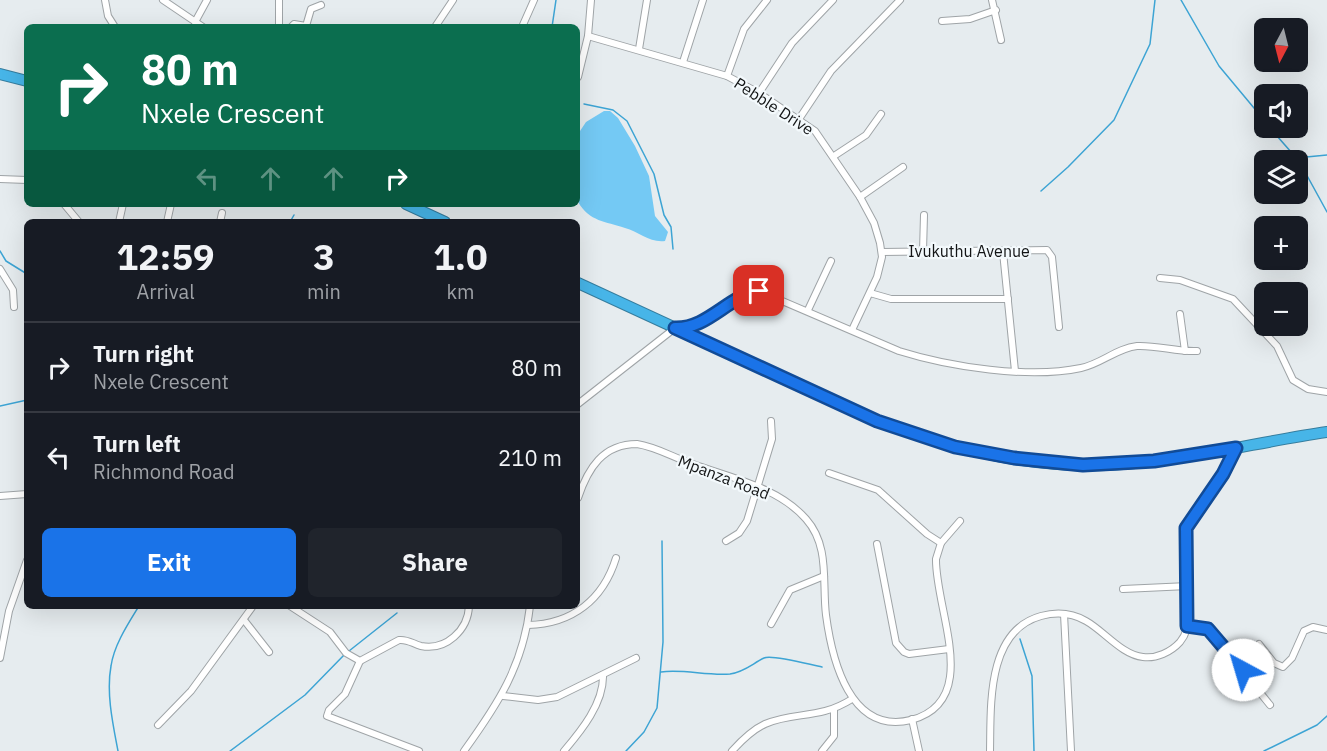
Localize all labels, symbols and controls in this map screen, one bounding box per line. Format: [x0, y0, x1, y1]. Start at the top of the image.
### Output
north arrow [1254, 18, 1308, 72]
map controls [1254, 18, 1308, 336]
text: 80 m [141, 42, 239, 97]
icon: right [42, 48, 120, 126]
street label: Pebble Drive [730, 73, 818, 139]
button: sound [1254, 84, 1308, 138]
text: Nxele Crescent [141, 95, 324, 130]
button: layers [1254, 150, 1308, 204]
icon: left [191, 162, 224, 195]
icon: ahead [254, 162, 287, 195]
icon: ahead [317, 162, 350, 195]
icon: right [380, 162, 413, 195]
button: + [1254, 216, 1308, 270]
text: 12:59 [116, 233, 215, 280]
text: 3 [313, 233, 335, 280]
text: 1.0 [433, 233, 488, 280]
street label: Ivukuthu Avenue [908, 241, 1030, 261]
pin [733, 265, 784, 316]
icon: arrive [742, 274, 775, 307]
text: Arrival [136, 278, 195, 305]
text: min [307, 278, 341, 305]
text: km [446, 278, 474, 305]
button: − [1254, 282, 1308, 336]
text: Turn right [93, 339, 194, 368]
icon: right [42, 351, 75, 384]
text: 80 m [511, 353, 562, 382]
text: Nxele Crescent [93, 368, 229, 395]
text: Turn left [93, 429, 181, 458]
icon: left [42, 441, 75, 474]
text: 210 m [498, 443, 562, 472]
street label: Mpanza Road [675, 450, 773, 504]
text: Richmond Road [93, 458, 235, 485]
button: Exit [42, 528, 296, 597]
button: Share [308, 528, 562, 597]
position arrow [1211, 638, 1275, 702]

